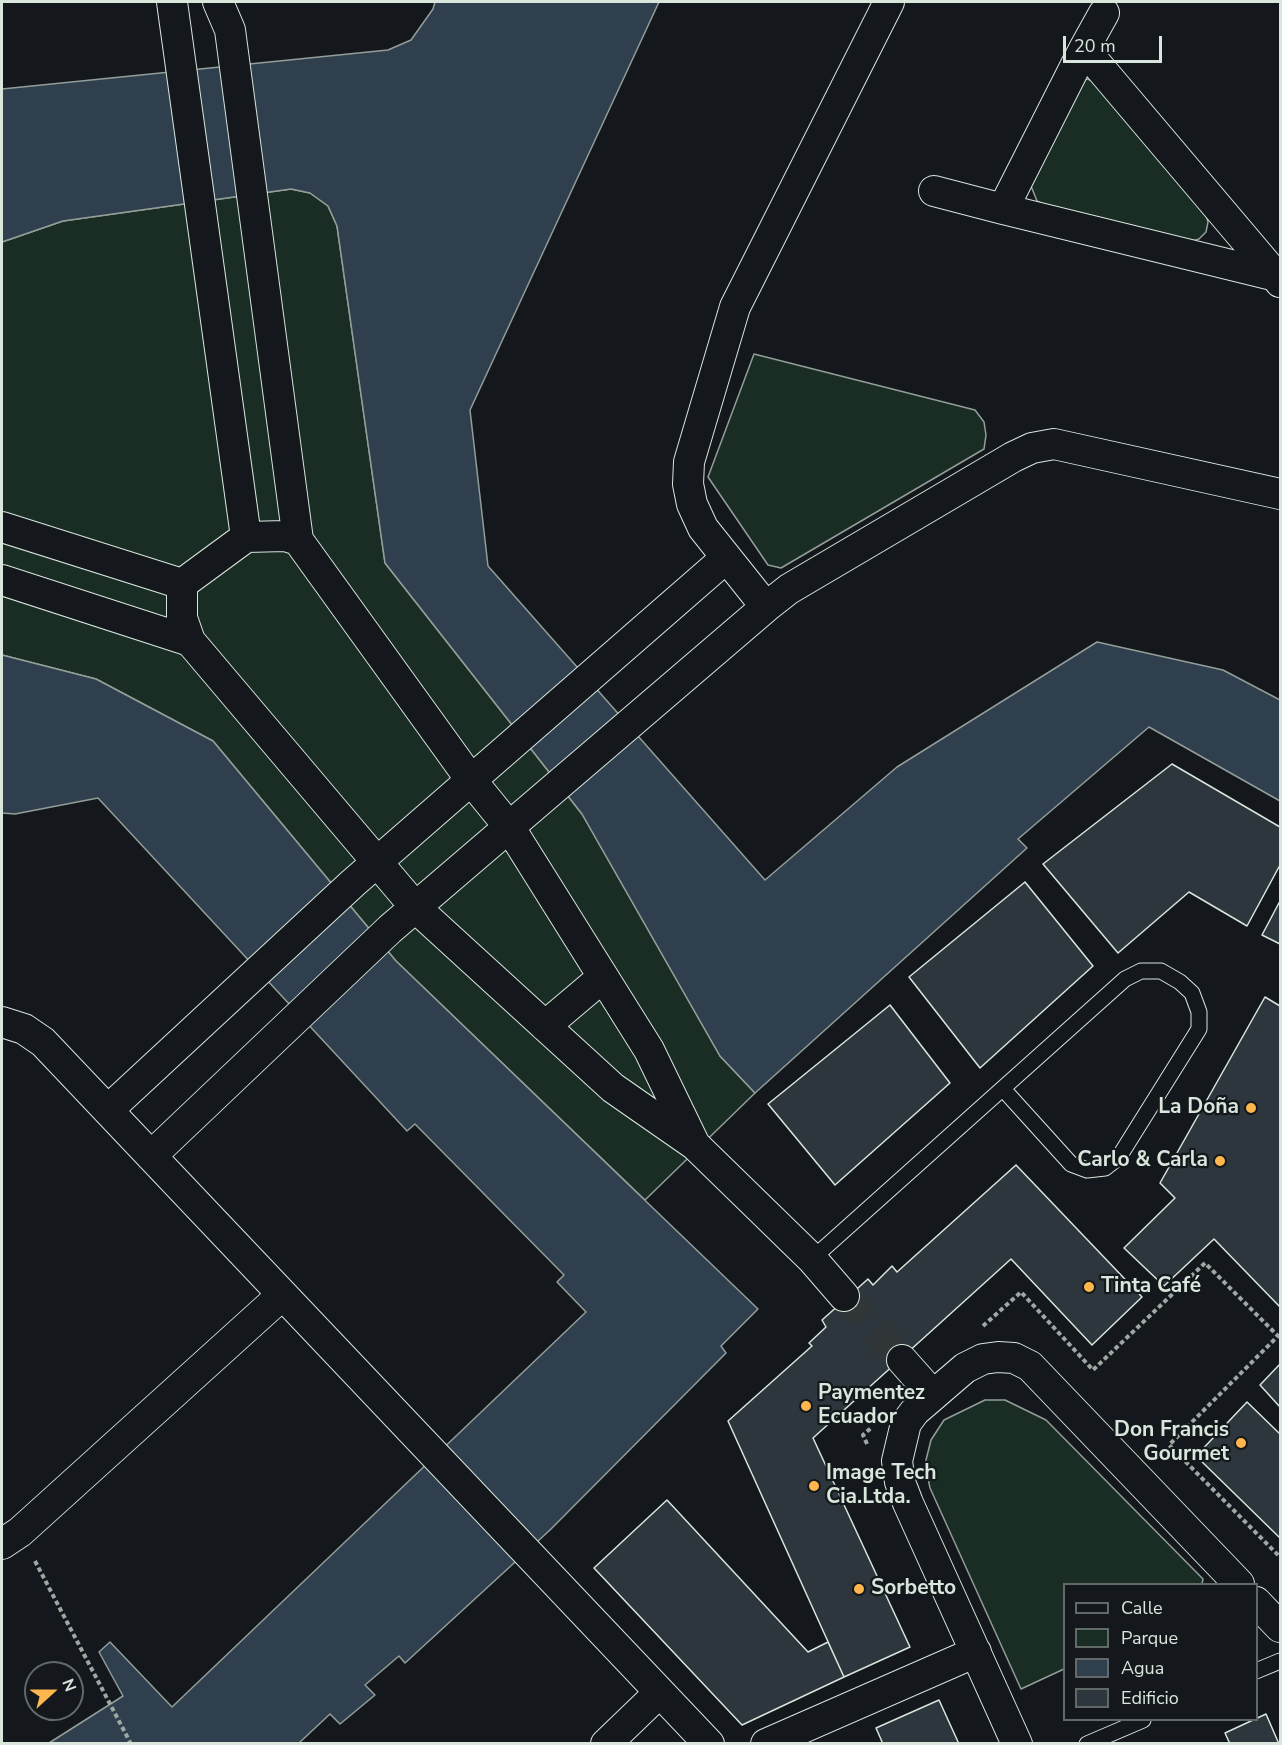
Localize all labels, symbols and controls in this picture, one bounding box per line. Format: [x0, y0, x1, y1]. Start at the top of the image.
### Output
scale bar [1066, 24, 1165, 62]
text: 20 m [1074, 34, 1116, 58]
place label: La Doña [1158, 1095, 1239, 1121]
marker: La Doña [1244, 1101, 1258, 1115]
place label: Carlo & Carla [1077, 1148, 1208, 1174]
marker: Carlo & Carla [1213, 1154, 1227, 1168]
place label: Tinta Café [1101, 1274, 1201, 1300]
marker: Tinta Café [1082, 1280, 1096, 1294]
place label: Paymentez Ecuador [818, 1381, 925, 1431]
marker: Paymentez Ecuador [799, 1399, 813, 1413]
place label: Don Francis Gourmet [1114, 1418, 1229, 1468]
marker: Don Francis Gourmet [1234, 1436, 1248, 1450]
place label: Image Tech Cia.Ltda. [826, 1461, 937, 1511]
marker: Image Tech Cia.Ltda. [807, 1479, 821, 1493]
place label: Sorbetto [871, 1576, 956, 1602]
marker: Sorbetto [852, 1582, 866, 1596]
legend [1063, 1583, 1258, 1721]
text: Calle [1121, 1596, 1163, 1620]
text: Parque [1121, 1626, 1178, 1650]
text: Agua [1121, 1656, 1164, 1680]
north arrow [24, 1661, 84, 1721]
text: N [57, 1676, 81, 1695]
text: Edificio [1121, 1686, 1179, 1710]

